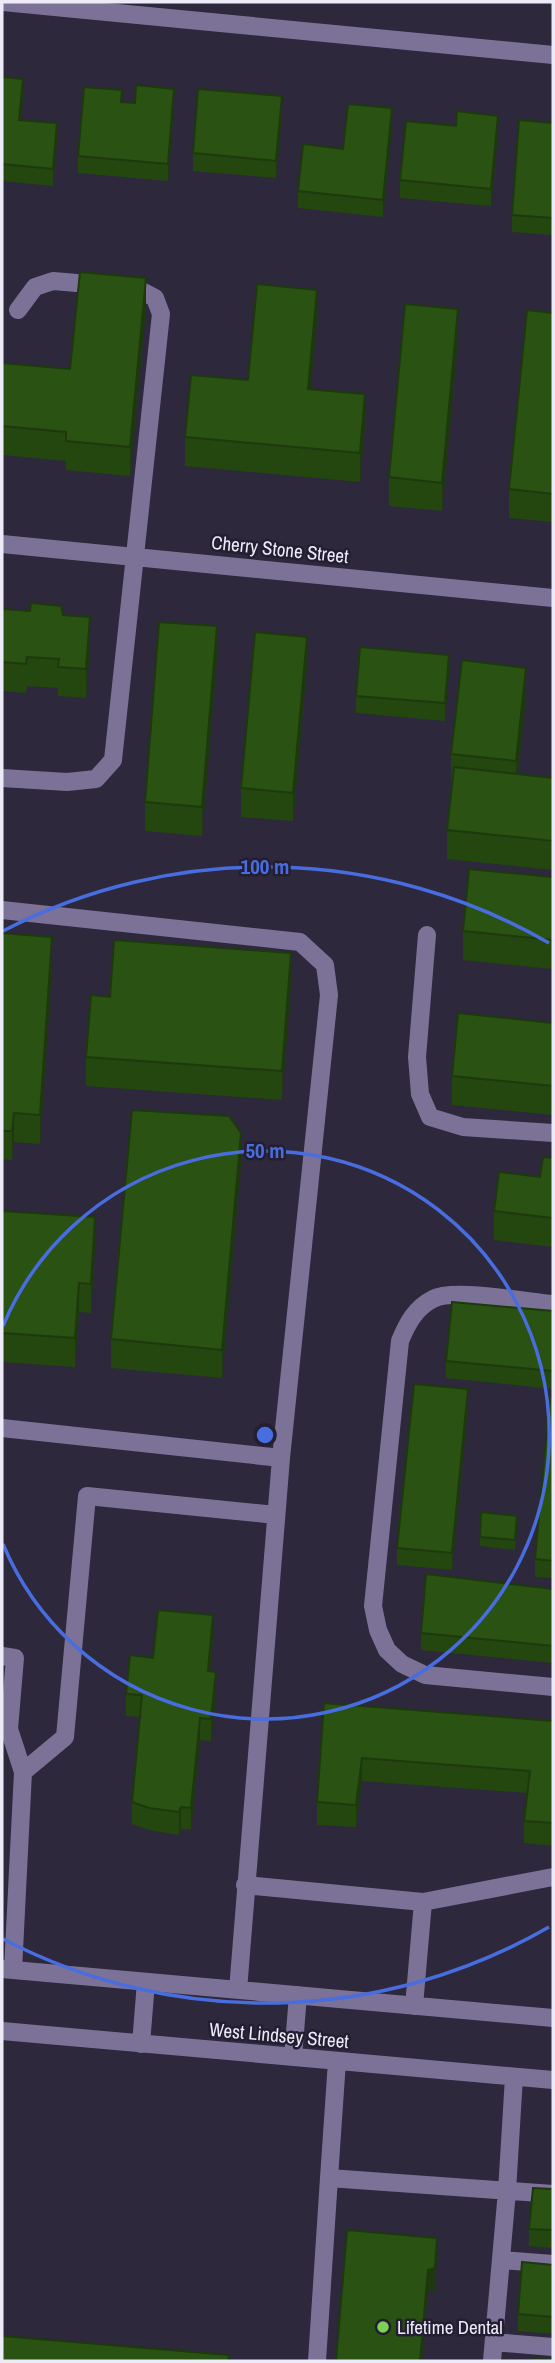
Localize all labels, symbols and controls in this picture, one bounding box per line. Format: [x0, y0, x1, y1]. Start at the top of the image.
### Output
street label: Cherry Stone Street [210, 529, 350, 569]
text: 100 m [241, 852, 289, 881]
text: 50 m [245, 1136, 285, 1165]
centre of rings [253, 1423, 277, 1447]
street label: West Lindsey Street [208, 2016, 351, 2054]
place label: Lifetime Dental [397, 2314, 503, 2340]
marker: Lifetime Dental [375, 2319, 391, 2335]

